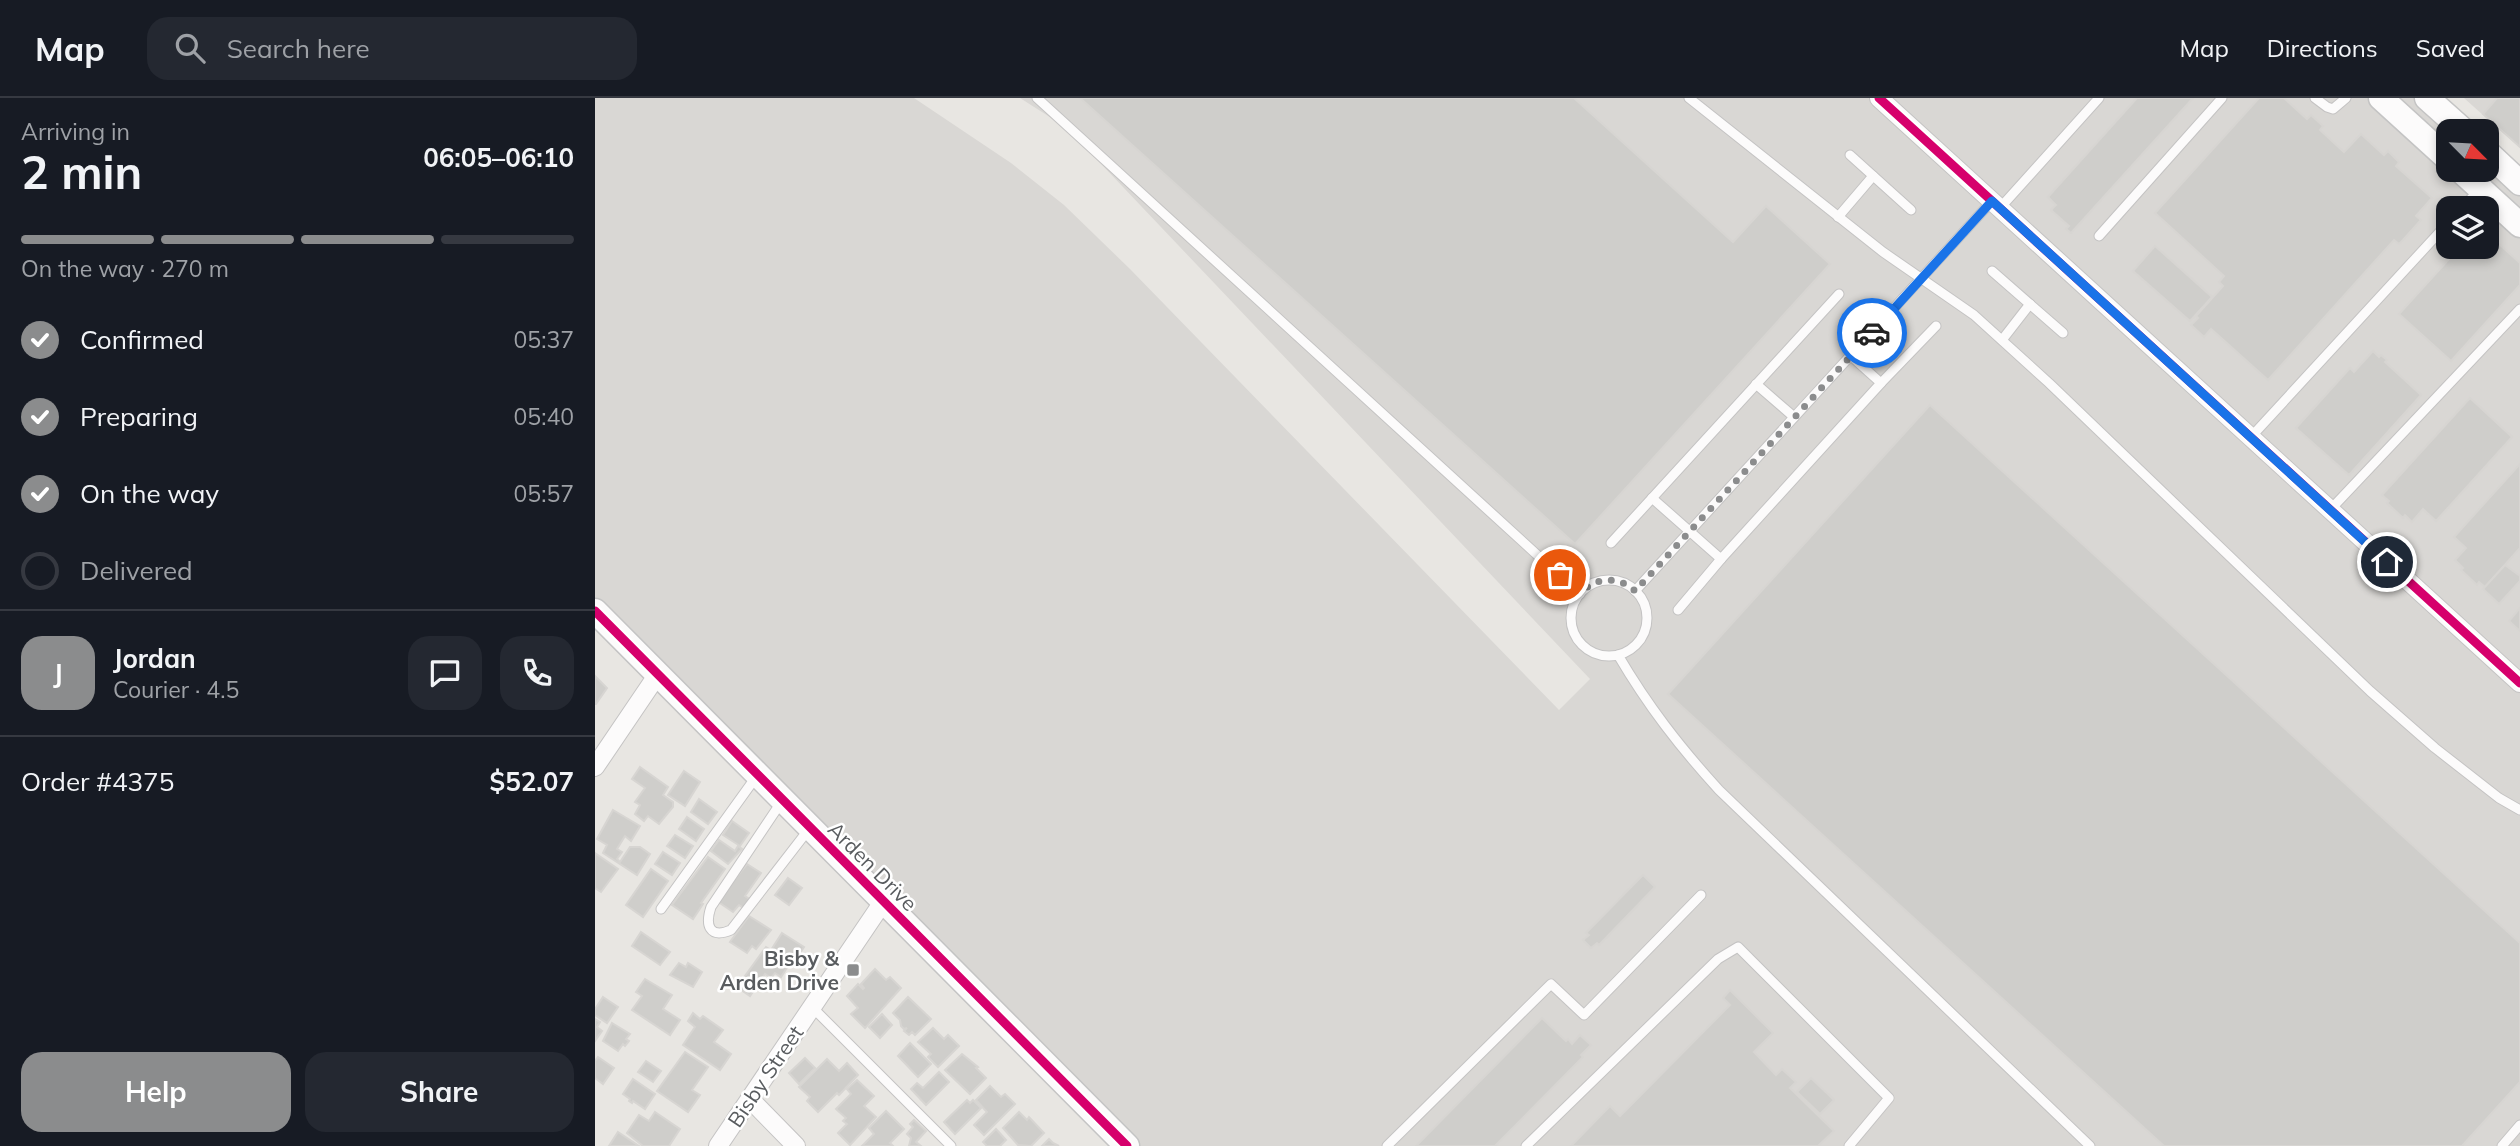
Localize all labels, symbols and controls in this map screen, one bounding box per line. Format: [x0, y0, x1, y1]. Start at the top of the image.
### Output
search box [147, 17, 637, 80]
text: Map [35, 28, 105, 69]
icon: search [171, 29, 209, 67]
text: Search here [227, 32, 370, 65]
text: Map [2179, 33, 2229, 63]
text: Directions [2267, 33, 2378, 63]
text: Saved [2416, 33, 2485, 63]
text: Arriving in [21, 117, 130, 146]
north arrow [2436, 119, 2499, 182]
map controls [2436, 119, 2499, 259]
text: 06:05–06:10 [423, 141, 574, 174]
text: 2 min [21, 143, 142, 201]
button: layers [2436, 196, 2499, 259]
text: On the way · 270 m [21, 254, 229, 283]
courier [1837, 298, 1907, 368]
icon: car [1853, 314, 1891, 352]
icon: check [21, 321, 59, 359]
text: Confirmed [80, 323, 204, 356]
text: 05:37 [514, 325, 574, 354]
icon: check [21, 398, 59, 436]
text: Preparing [80, 400, 198, 433]
text: 05:40 [514, 402, 574, 431]
icon: check [21, 475, 59, 513]
text: On the way [80, 477, 219, 510]
text: 05:57 [514, 479, 574, 508]
pin [2357, 532, 2417, 592]
icon: home [2368, 543, 2406, 581]
pin [1530, 545, 1590, 605]
text: Delivered [80, 554, 193, 587]
icon: bag [1541, 556, 1579, 594]
button: chat [408, 636, 482, 710]
button: phone [500, 636, 574, 710]
text: Jordan [113, 642, 196, 675]
text: J [53, 657, 63, 690]
text: Courier · 4.5 [113, 675, 239, 704]
text: Order #4375 [21, 765, 174, 798]
text: $52.07 [490, 765, 574, 798]
street label: Arden Drive [823, 816, 923, 916]
place label: Bisby & Arden Drive [720, 945, 840, 995]
marker: Bisby & Arden Drive [845, 962, 861, 978]
street label: Bisby Street [722, 1020, 808, 1132]
button: Help [21, 1052, 291, 1132]
button: Share [305, 1052, 574, 1132]

